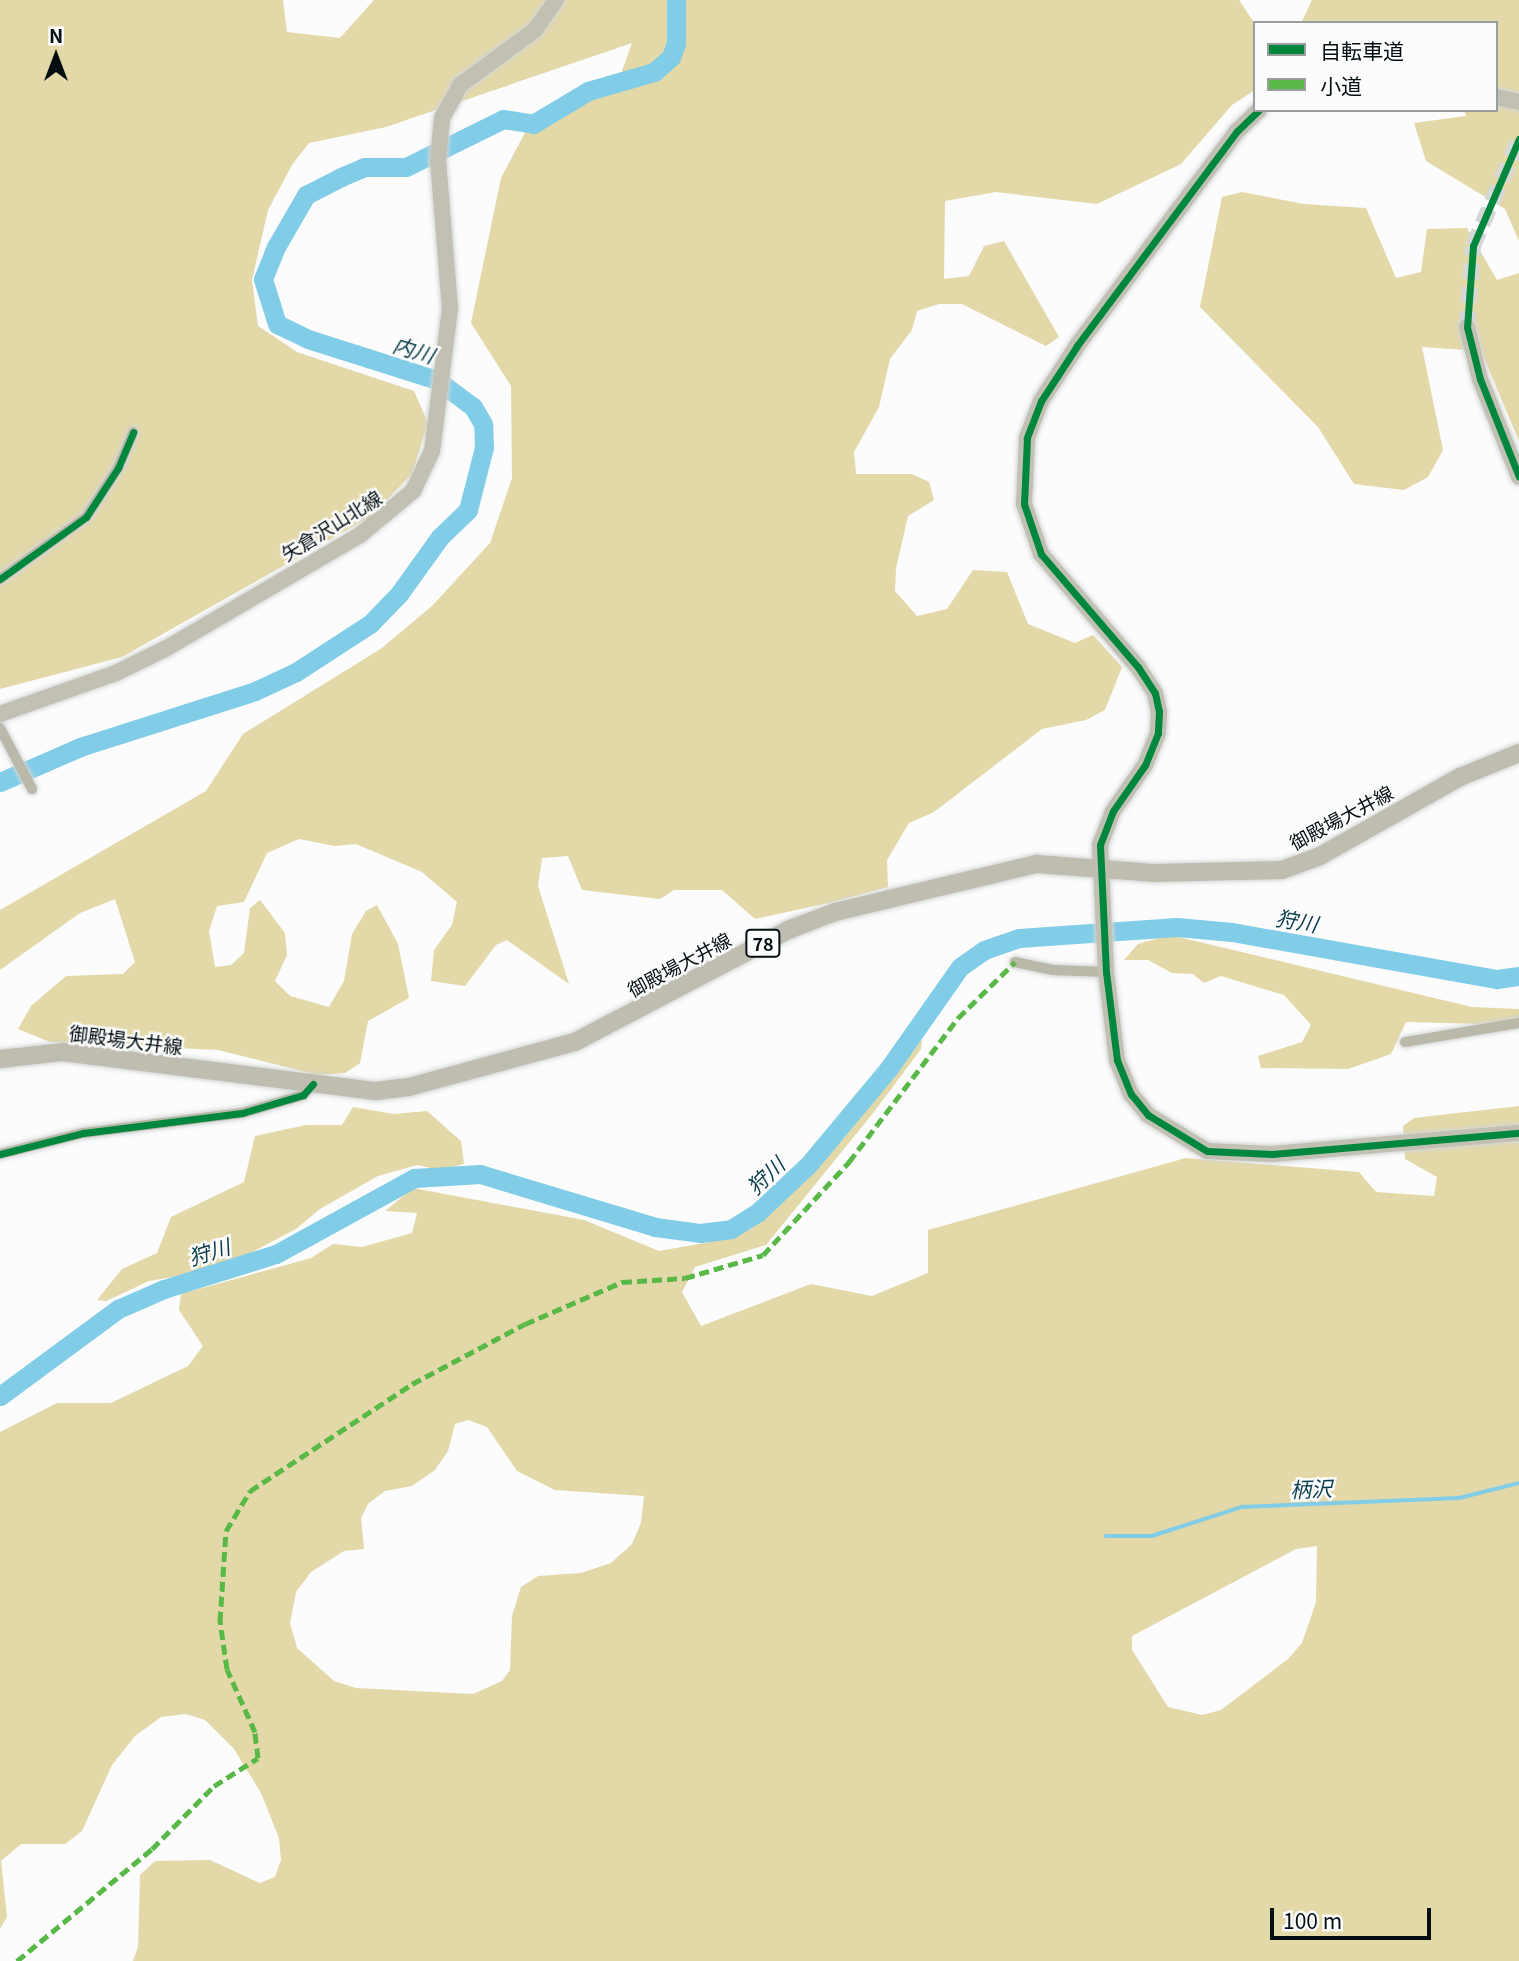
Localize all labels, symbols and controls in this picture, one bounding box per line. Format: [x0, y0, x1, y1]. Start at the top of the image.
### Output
north arrow [21, 21, 91, 91]
text: N [49, 21, 63, 48]
legend [1253, 21, 1498, 112]
text: 自転車道 [1320, 35, 1404, 65]
text: 小道 [1320, 70, 1362, 100]
water label: 内川 [390, 331, 438, 367]
street label: 矢倉沢山北線 [277, 485, 385, 565]
street label: 御殿場大井線 [1285, 780, 1397, 854]
water label: 狩川 [1274, 904, 1320, 936]
street label: 御殿場大井線 [623, 927, 735, 1001]
road number: 78 [744, 928, 782, 958]
street label: 御殿場大井線 [68, 1021, 184, 1057]
water label: 狩川 [741, 1151, 789, 1199]
water label: 狩川 [185, 1233, 233, 1269]
water label: 柄沢 [1290, 1475, 1332, 1501]
scale bar [1274, 1895, 1435, 1939]
text: 100 m [1283, 1905, 1342, 1935]

